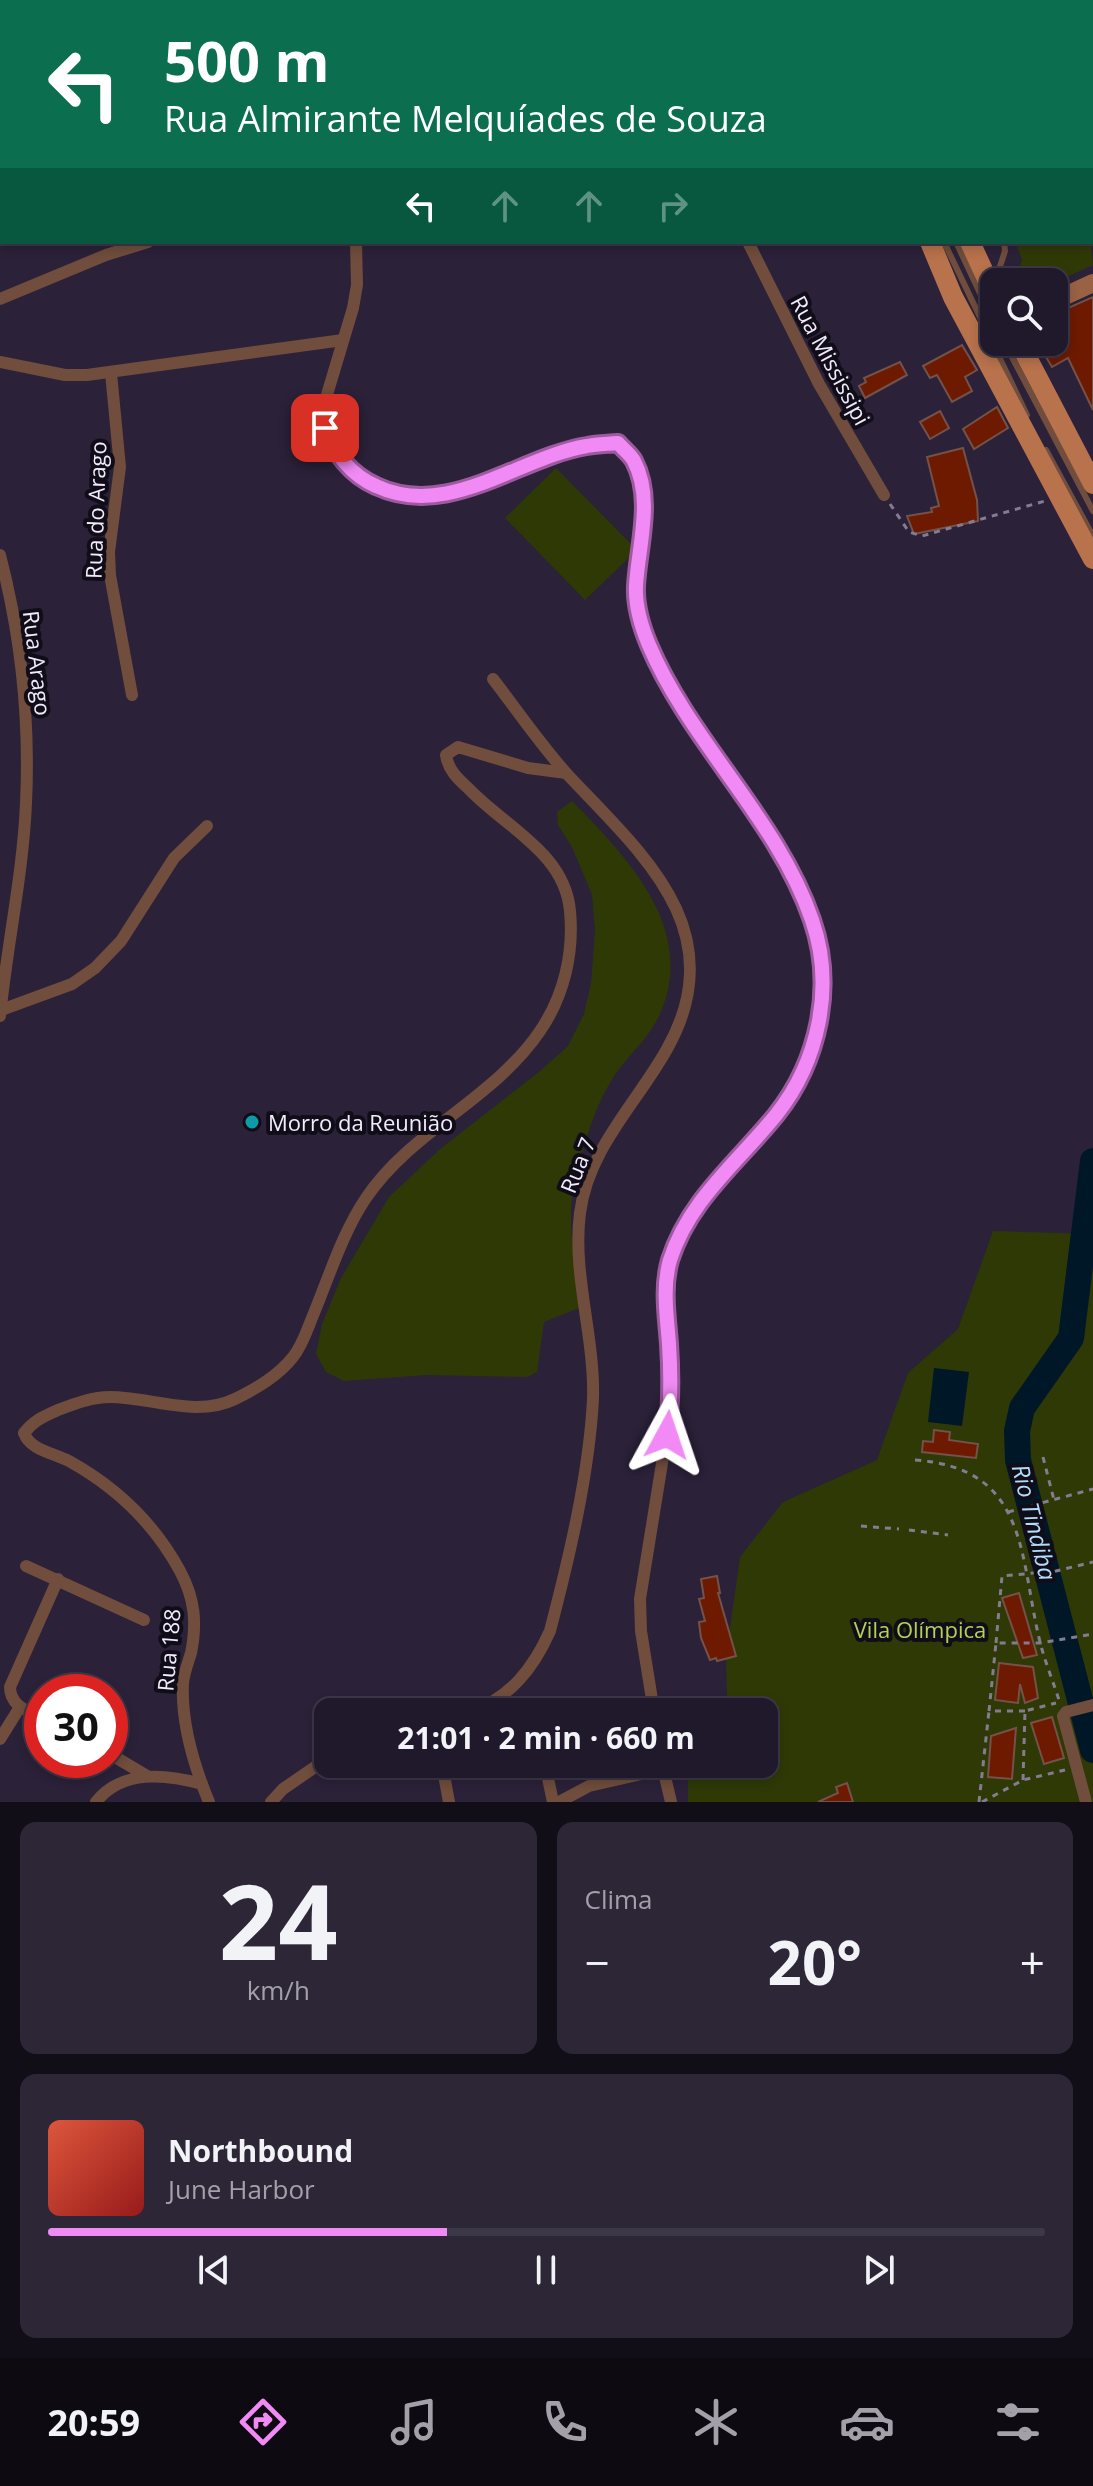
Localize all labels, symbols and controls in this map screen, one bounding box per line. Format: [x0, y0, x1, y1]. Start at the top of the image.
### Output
text: 500 m [164, 22, 330, 98]
icon: left [32, 32, 136, 136]
text: Rua Almirante Melquíades de Souza [164, 94, 767, 143]
icon: left [399, 184, 443, 228]
icon: ahead [483, 184, 527, 228]
icon: ahead [567, 184, 611, 228]
icon: right [651, 184, 695, 228]
map controls [980, 268, 1068, 356]
button: search [980, 268, 1068, 356]
street label: Rua Mississipi [784, 290, 878, 430]
pin [291, 394, 359, 462]
icon: arrive [303, 406, 347, 450]
street label: Rua do Arago [78, 441, 112, 579]
street label: Rua Arago [17, 609, 59, 717]
place label: Morro da Reunião [268, 1107, 453, 1137]
marker: Morro da Reunião [243, 1113, 261, 1131]
street label: Rua 7 [552, 1133, 602, 1197]
position arrow [625, 1393, 709, 1477]
water label: Rio Tindiba [1005, 1460, 1065, 1584]
street label: Rua 188 [149, 1607, 187, 1693]
park label: Vila Olímpica [854, 1614, 986, 1644]
speed limit sign: 30 [24, 1674, 128, 1778]
text: 21:01 · 2 min · 660 m [397, 1717, 695, 1758]
text: 24 [219, 1849, 338, 1990]
text: Clima [585, 1881, 653, 1917]
text: 20° [768, 1921, 862, 2003]
text: − [585, 1932, 610, 1992]
text: + [1020, 1932, 1045, 1992]
text: km/h [247, 1972, 310, 2008]
text: Northbound [168, 2130, 353, 2171]
text: June Harbor [168, 2171, 315, 2207]
icon: previous [192, 2248, 236, 2292]
icon: pause [524, 2248, 568, 2292]
icon: next [857, 2248, 901, 2292]
icon: directions [235, 2394, 291, 2450]
icon: music [386, 2394, 442, 2450]
icon: phone [537, 2394, 593, 2450]
icon: climate [688, 2394, 744, 2450]
icon: car [839, 2394, 895, 2450]
icon: filters [990, 2394, 1046, 2450]
text: 20:59 [47, 2398, 140, 2447]

